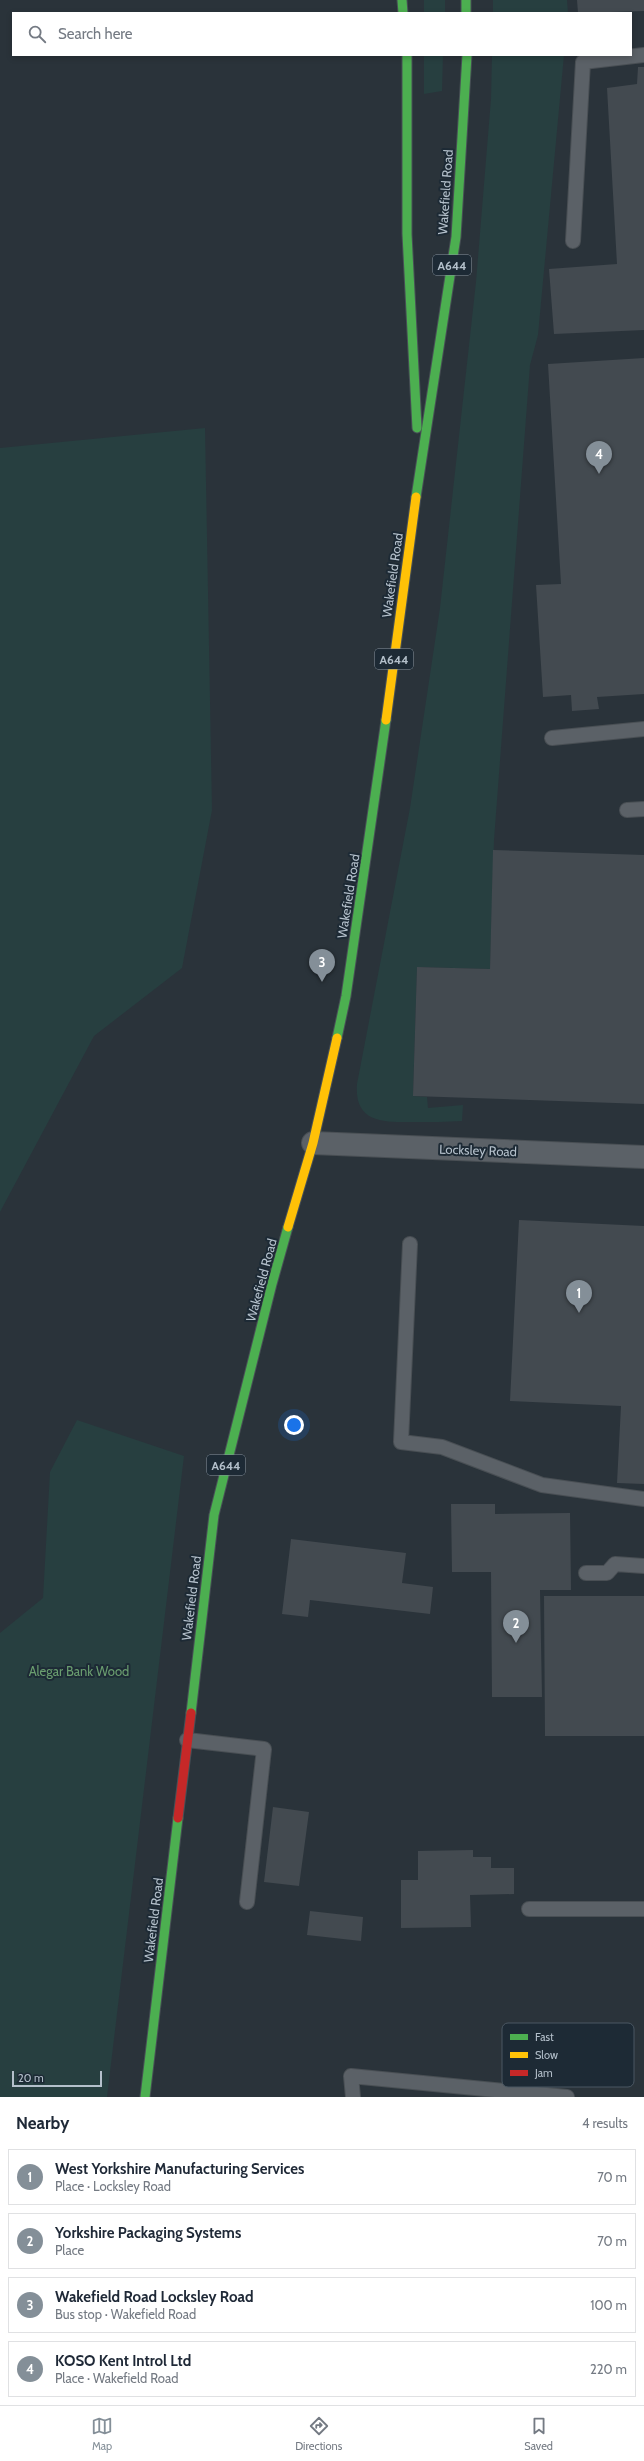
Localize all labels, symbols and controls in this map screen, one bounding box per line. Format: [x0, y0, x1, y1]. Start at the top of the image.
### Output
search box [12, 12, 632, 56]
icon: search [26, 23, 48, 45]
text: Search here [58, 25, 133, 43]
street label: Wakefield Road [434, 149, 456, 235]
road number: A644 [433, 255, 471, 275]
pin: 4 [586, 441, 612, 474]
street label: Wakefield Road [378, 532, 406, 618]
road number: A644 [375, 649, 413, 669]
street label: Wakefield Road [333, 853, 363, 939]
pin: 3 [309, 949, 335, 982]
street label: Locksley Road [439, 1141, 517, 1159]
street label: Wakefield Road [242, 1237, 280, 1323]
pin: 1 [566, 1280, 592, 1313]
your location [284, 1415, 304, 1435]
road number: A644 [207, 1455, 245, 1475]
street label: Wakefield Road [178, 1555, 204, 1641]
pin: 2 [503, 1610, 529, 1643]
park label: Alegar Bank Wood [29, 1663, 129, 1679]
street label: Wakefield Road [140, 1877, 166, 1963]
legend [502, 2023, 634, 2087]
text: Fast [535, 2030, 554, 2044]
text: Slow [535, 2048, 558, 2062]
text: Jam [534, 2066, 553, 2080]
scale bar [12, 2069, 102, 2088]
text: 20 m [18, 2071, 44, 2085]
text: Nearby [16, 2113, 69, 2133]
text: 4 results [582, 2115, 628, 2131]
text: West Yorkshire Manufacturing Services [55, 2160, 304, 2178]
text: 1 [28, 2169, 32, 2185]
text: 70 m [597, 2169, 627, 2185]
text: Place · Locksley Road [55, 2178, 171, 2194]
text: Yorkshire Packaging Systems [55, 2224, 241, 2242]
text: 2 [27, 2233, 33, 2249]
text: 70 m [597, 2233, 627, 2249]
text: Place [55, 2242, 84, 2258]
text: Wakefield Road Locksley Road [55, 2288, 254, 2306]
text: 3 [26, 2297, 34, 2313]
text: 100 m [590, 2297, 627, 2313]
text: Bus stop · Wakefield Road [55, 2306, 196, 2322]
text: KOSO Kent Introl Ltd [55, 2352, 191, 2370]
text: 4 [26, 2361, 34, 2377]
text: 220 m [590, 2361, 627, 2377]
text: Place · Wakefield Road [55, 2370, 178, 2386]
tab: Map [91, 2415, 113, 2453]
tab: Directions [295, 2415, 342, 2453]
tab: Saved [524, 2415, 553, 2453]

